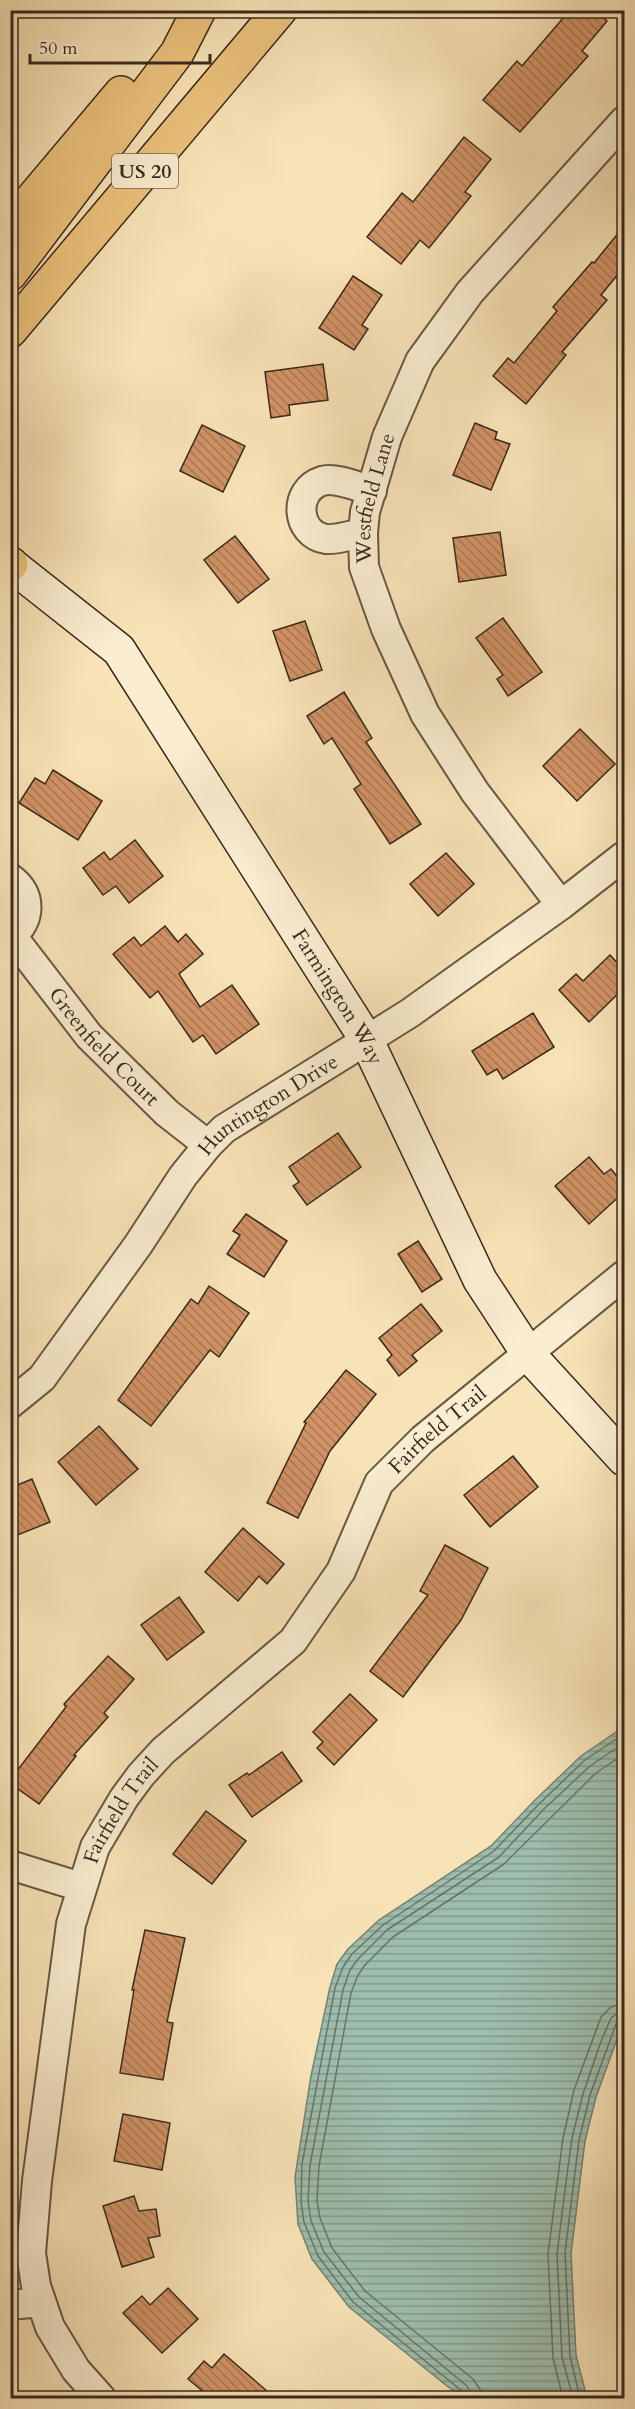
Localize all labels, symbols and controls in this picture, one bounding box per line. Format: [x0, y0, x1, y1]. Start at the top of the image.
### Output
scale bar [30, 27, 210, 65]
text: 50 m [39, 36, 78, 61]
road number: US 20 [112, 154, 178, 188]
street label: Westfield Lane [348, 430, 402, 565]
street label: Farmington Way [285, 923, 391, 1070]
street label: Greenfield Court [42, 981, 166, 1113]
street label: Huntington Drive [191, 1047, 343, 1161]
street label: Fairfield Trail [382, 1379, 492, 1480]
street label: Fairfield Trail [76, 1751, 165, 1867]

